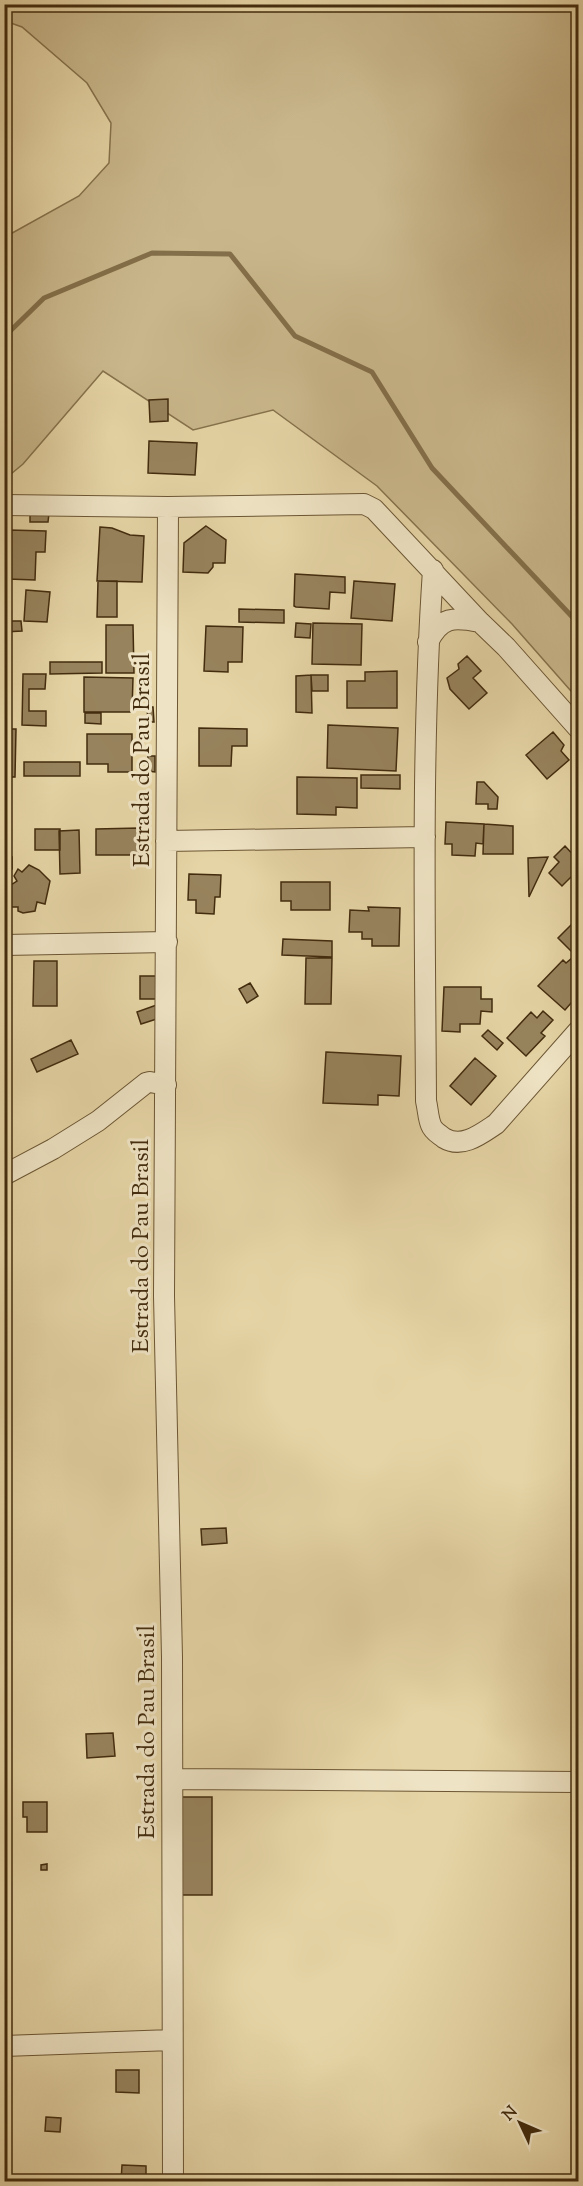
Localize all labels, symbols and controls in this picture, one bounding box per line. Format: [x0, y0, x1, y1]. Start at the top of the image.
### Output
street label: Estrada do Pau Brasil [126, 653, 160, 867]
street label: Estrada do Pau Brasil [125, 1139, 159, 1353]
street label: Estrada do Pau Brasil [131, 1625, 165, 1839]
north arrow [490, 2093, 550, 2153]
text: N [498, 2102, 524, 2127]

